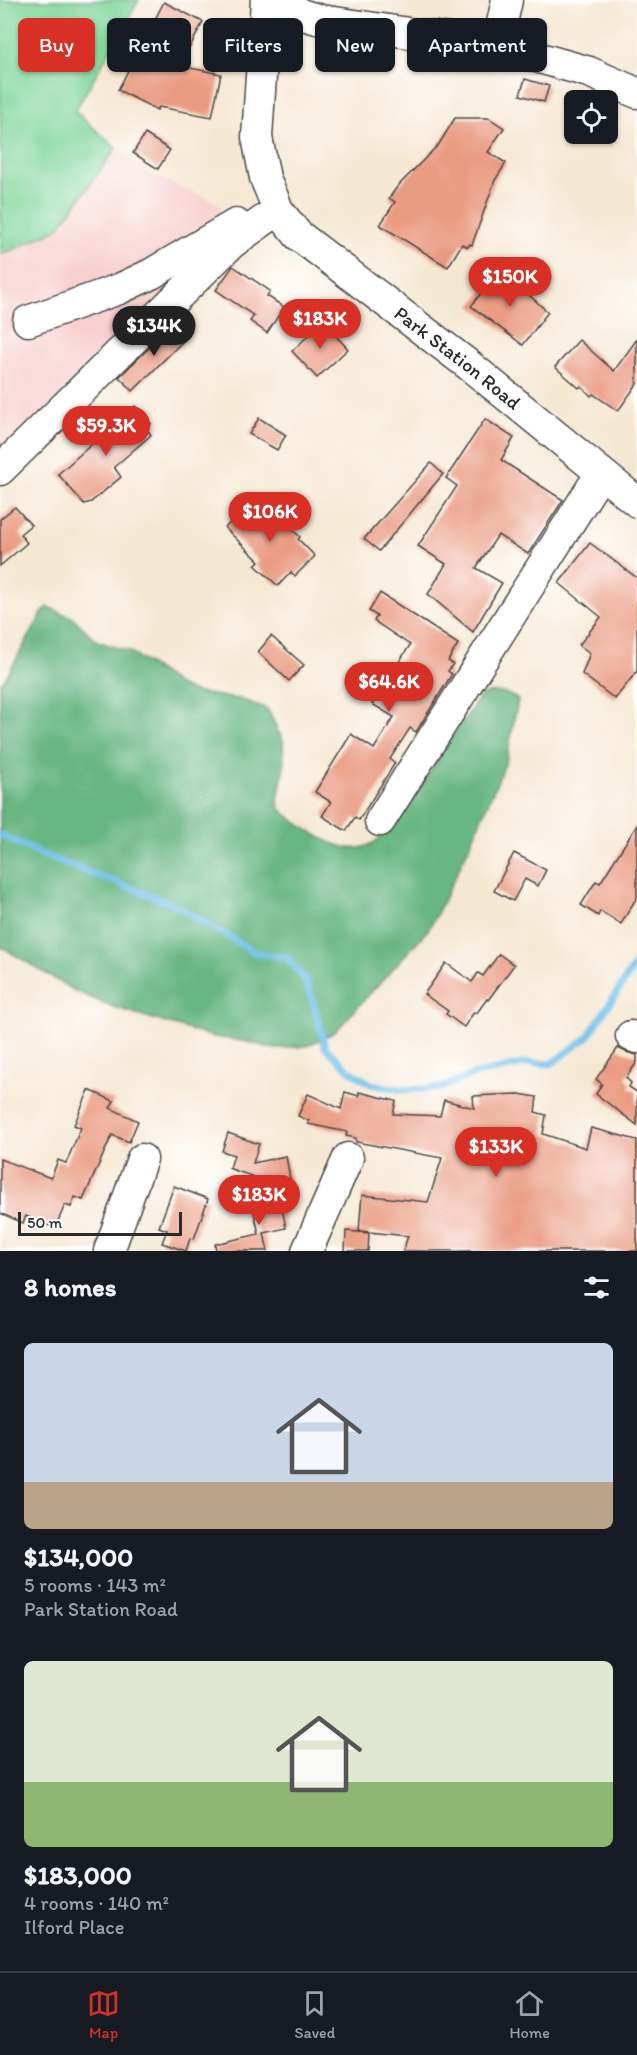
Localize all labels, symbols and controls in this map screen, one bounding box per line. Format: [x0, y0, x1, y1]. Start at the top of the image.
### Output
chip: Buy [18, 18, 95, 72]
chip: Rent [107, 18, 191, 72]
chip: Filters [203, 18, 303, 72]
chip: New [315, 18, 395, 72]
chip: Apartment [407, 18, 547, 72]
map controls [564, 90, 618, 144]
button: locate [564, 90, 618, 144]
pin: $150K [468, 257, 552, 308]
text: $150K [482, 264, 538, 288]
pin: $183K [278, 299, 362, 350]
street label: Park Station Road [390, 301, 526, 415]
pin: $134K [112, 306, 196, 357]
text: $183K [293, 306, 347, 330]
text: $134K [126, 313, 182, 337]
pin: $59.3K [57, 406, 155, 457]
text: $59.3K [76, 413, 136, 437]
pin: $106K [228, 492, 312, 543]
text: $106K [242, 499, 298, 523]
pin: $64.6K [340, 662, 438, 713]
text: $64.6K [358, 669, 420, 693]
pin: $133K [454, 1127, 538, 1178]
text: $133K [469, 1134, 523, 1158]
pin: $183K [217, 1175, 301, 1226]
text: $183K [232, 1182, 286, 1206]
scale bar [18, 1209, 182, 1236]
text: 50 m [27, 1213, 62, 1232]
text: 8 homes [24, 1271, 116, 1303]
icon: filters [580, 1271, 613, 1304]
icon: home [265, 1382, 373, 1490]
text: $134,000 [24, 1541, 133, 1573]
text: 5 rooms · 143 m² [24, 1573, 166, 1597]
text: Park Station Road [24, 1597, 178, 1621]
icon: home [265, 1700, 373, 1808]
text: $183,000 [24, 1859, 132, 1891]
text: 4 rooms · 140 m² [24, 1891, 169, 1915]
text: Ilford Place [24, 1915, 124, 1939]
tab: Map [87, 1987, 120, 2042]
tab: Saved [294, 1987, 335, 2042]
tab: Home [510, 1987, 550, 2042]

